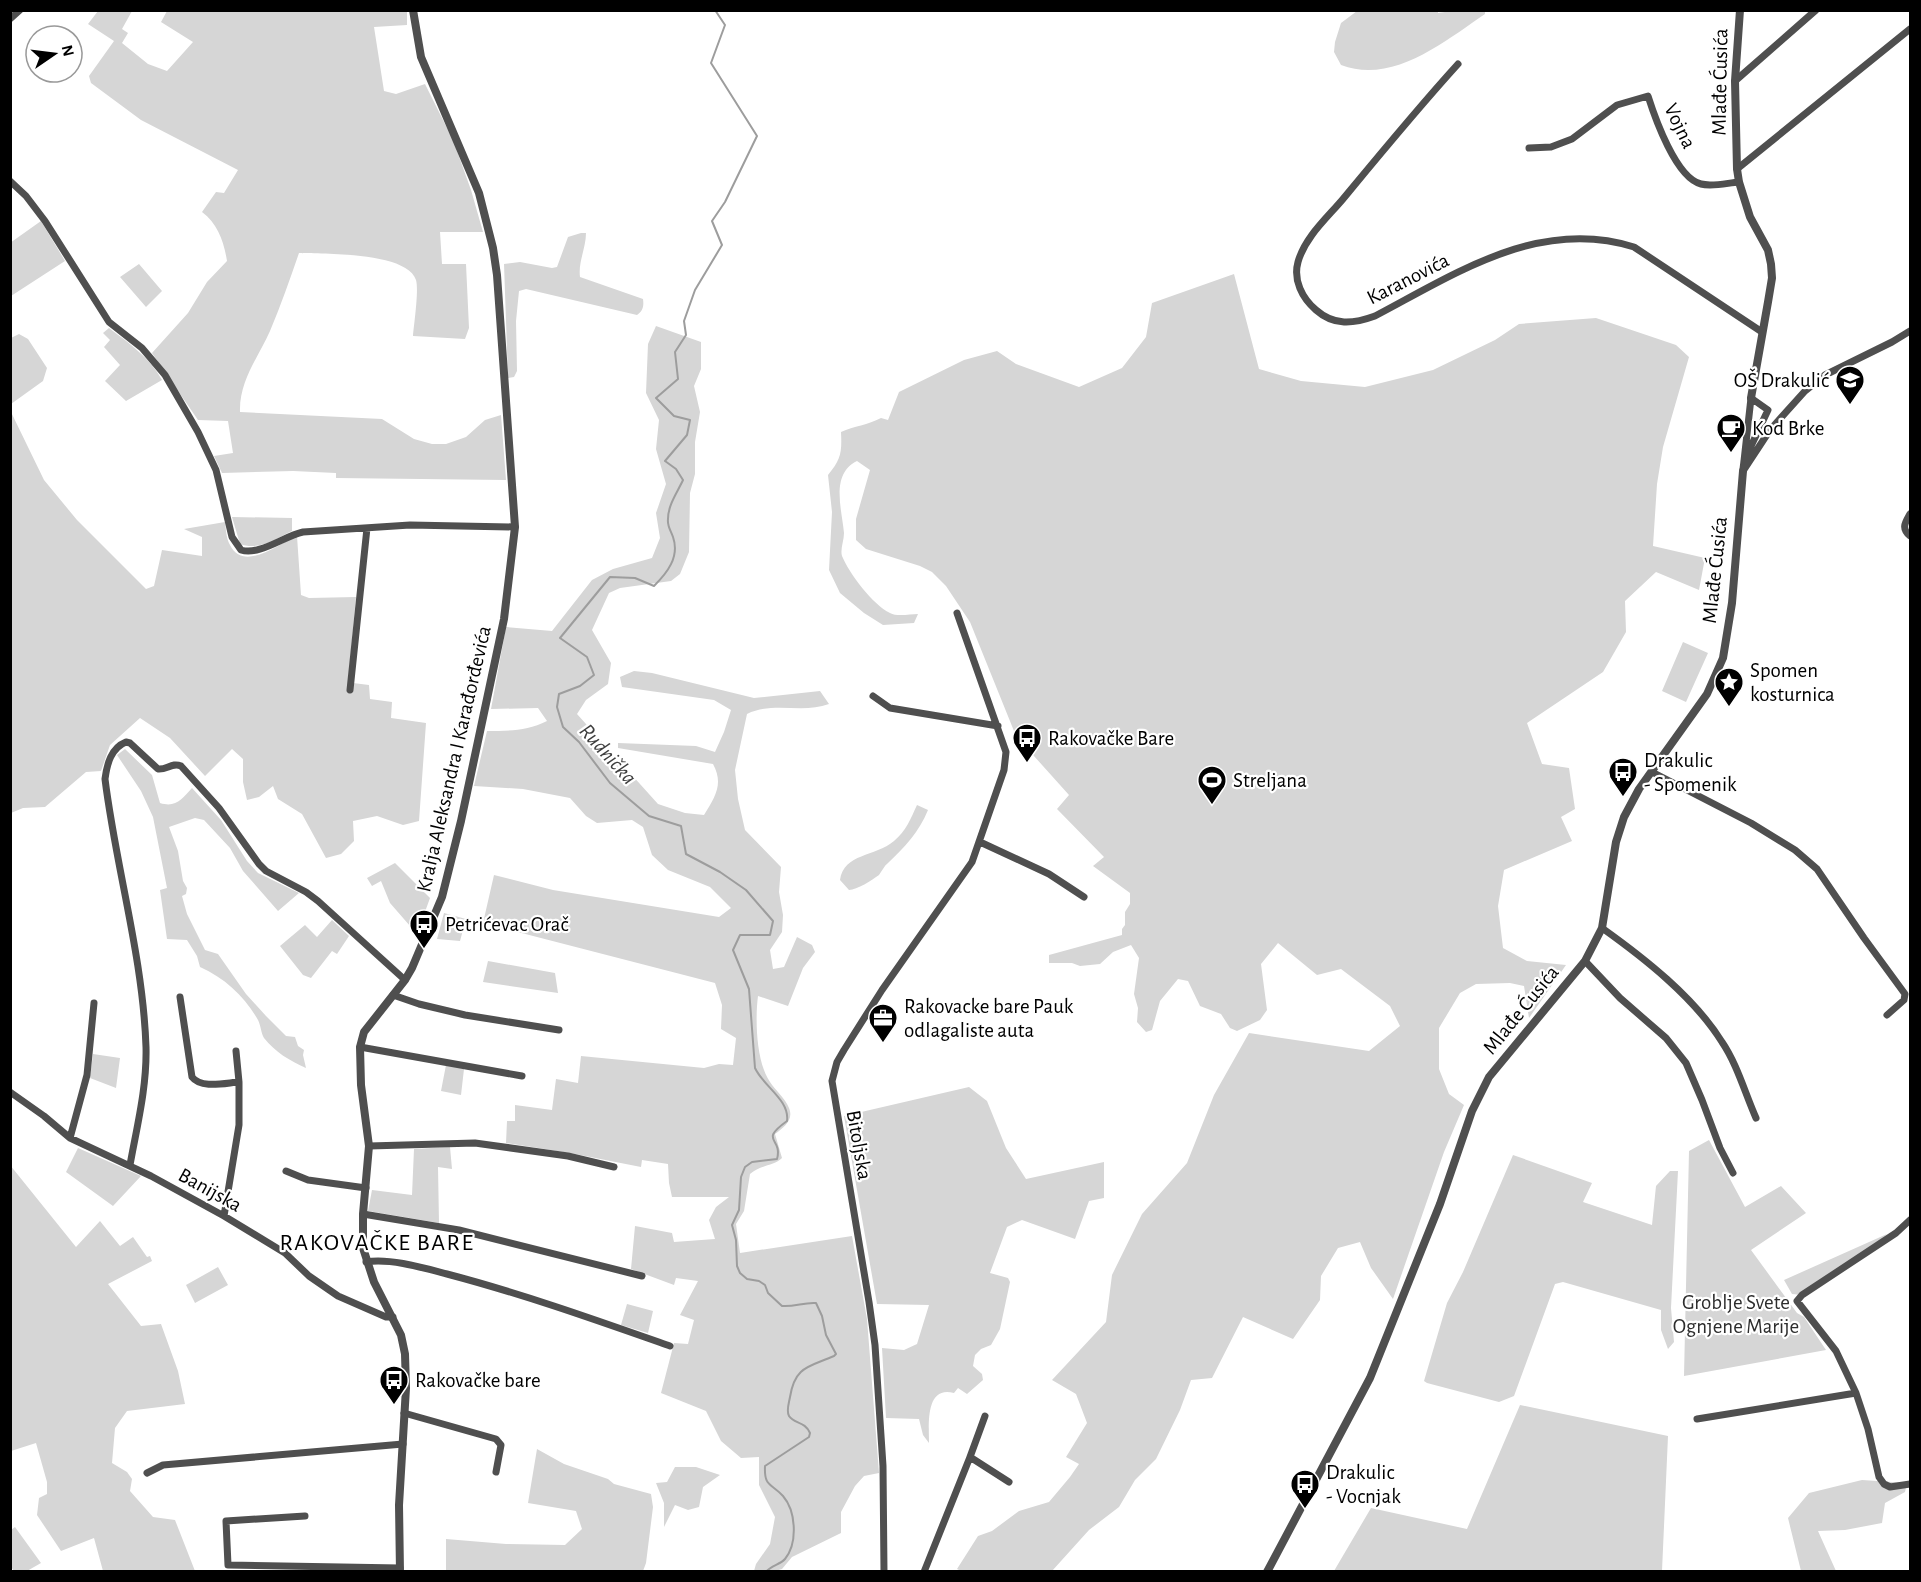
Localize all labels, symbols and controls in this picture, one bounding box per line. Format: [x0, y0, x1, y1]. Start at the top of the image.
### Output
north arrow [24, 24, 84, 84]
street label: Mlađe Ćusića [1707, 28, 1731, 136]
text: N [58, 43, 77, 58]
street label: Vojna [1660, 100, 1700, 152]
street label: Karanovića [1363, 249, 1453, 309]
school or university icon: OŠ Drakulić [1834, 364, 1866, 406]
place label: OŠ Drakulić [1734, 368, 1829, 391]
cafe icon: Kod Brke [1715, 412, 1747, 454]
place label: Kod Brke [1752, 418, 1824, 439]
street label: Mlađe Ćusića [1697, 515, 1731, 624]
street label: Kralja Aleksandra I Karađorđevića [413, 623, 495, 894]
place label: Spomen kosturnica [1750, 660, 1835, 705]
place icon: Spomen kosturnica [1713, 666, 1745, 708]
water label: Rudnička [575, 719, 641, 789]
bus stop icon: Rakovačke Bare [1011, 722, 1043, 764]
place label: Rakovačke Bare [1048, 728, 1174, 749]
place label: Drakulic - Spomenik [1644, 750, 1737, 795]
bus stop icon: Drakulic - Spomenik [1607, 756, 1639, 798]
sports icon: Streljana [1196, 764, 1228, 806]
place label: Streljana [1233, 770, 1307, 791]
bus stop icon: Petrićevac Orač [408, 908, 440, 950]
place label: Petrićevac Orač [445, 914, 569, 935]
street label: Mlađe Ćusića [1478, 960, 1563, 1058]
place label: Rakovacke bare Pauk odlagaliste auta [904, 996, 1074, 1041]
office icon: Rakovacke bare Pauk odlagaliste auta [867, 1002, 899, 1044]
street label: Bitoljska [843, 1108, 876, 1182]
street label: Banijska [175, 1164, 245, 1216]
district label: RAKOVAČKE BARE [280, 1230, 474, 1255]
park label: Groblje Svete Ognjene Marije [1673, 1292, 1799, 1337]
bus stop icon: Rakovačke bare [378, 1364, 410, 1406]
place label: Rakovačke bare [415, 1370, 541, 1391]
place label: Drakulic - Vocnjak [1326, 1462, 1401, 1507]
bus stop icon: Drakulic - Vocnjak [1289, 1468, 1321, 1510]

